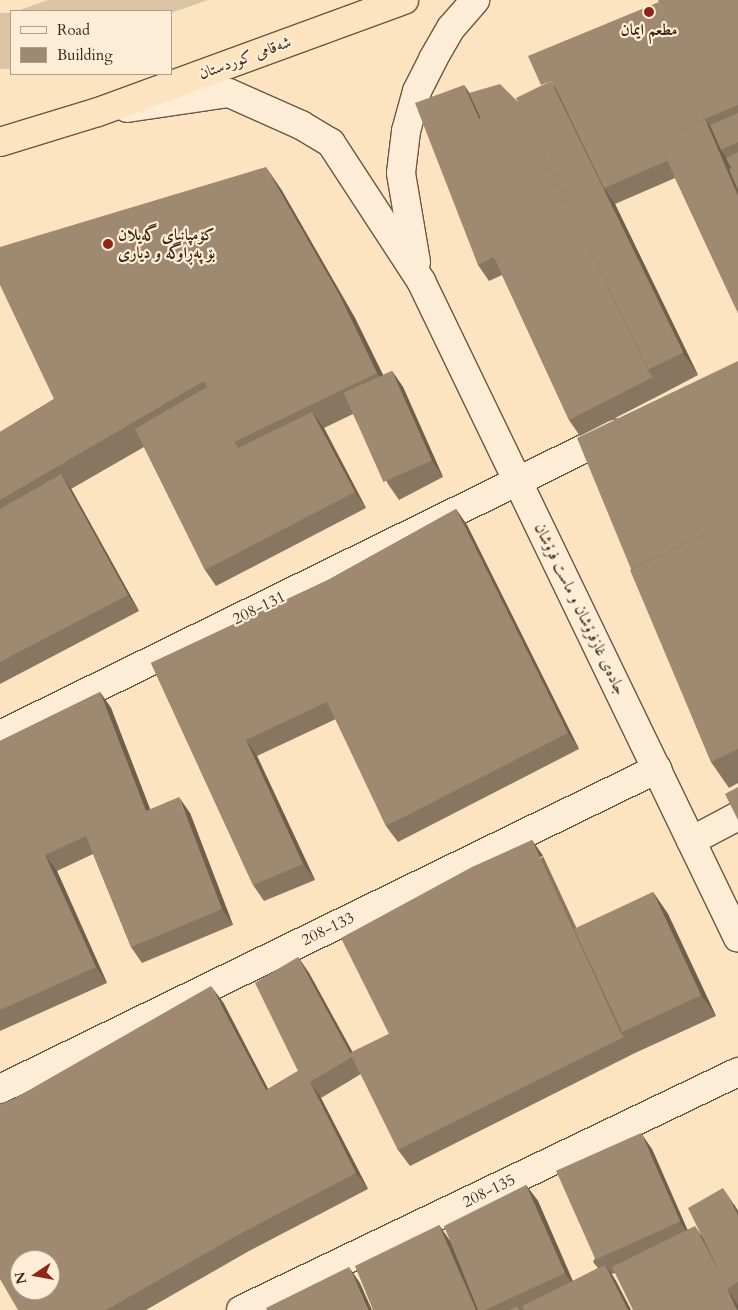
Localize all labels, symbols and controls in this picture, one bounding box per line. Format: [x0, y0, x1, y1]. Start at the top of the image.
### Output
marker: مطعم ايمان [643, 6, 655, 18]
legend [10, 10, 172, 75]
text: Road [57, 20, 90, 40]
place label: مطعم ايمان [621, 20, 677, 40]
street label: شەقامی کوردستان [196, 32, 294, 84]
text: Building [57, 45, 113, 65]
place label: کۆمپانیای گەیلان بۆ پەڕاوگە و دیاری [118, 225, 215, 263]
marker: کۆمپانیای گەیلان بۆ پەڕاوگە و دیاری [102, 238, 114, 250]
street label: جاده‌ی غازفرۆشان و ماست فرۆشان [530, 520, 630, 698]
street label: 208-131 [229, 587, 289, 629]
street label: 208-133 [298, 908, 358, 950]
street label: 208-135 [459, 1170, 519, 1212]
north arrow [10, 1250, 60, 1300]
text: N [10, 1270, 31, 1286]

